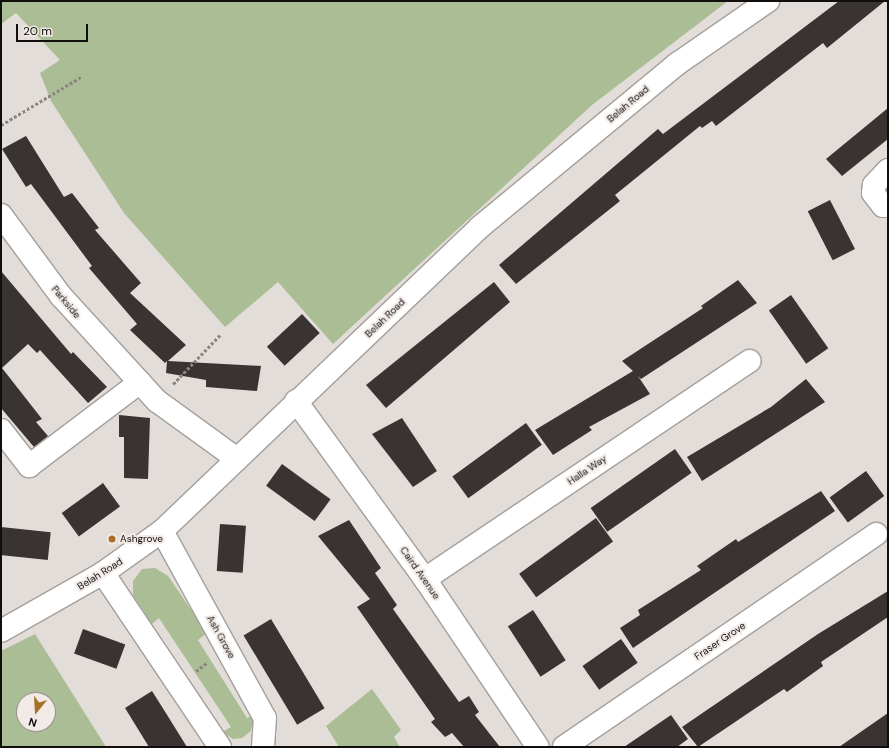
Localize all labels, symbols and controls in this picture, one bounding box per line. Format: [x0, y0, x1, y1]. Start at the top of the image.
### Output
scale bar [18, 16, 90, 42]
text: 20 m [23, 23, 52, 39]
street label: Belah Road [605, 83, 651, 125]
street label: Parkside [49, 283, 83, 321]
street label: Belah Road [362, 296, 408, 340]
street label: Halla Way [565, 452, 609, 488]
place label: Ashgrove [120, 533, 163, 545]
marker: Ashgrove [107, 534, 117, 544]
street label: Caird Avenue [397, 544, 443, 602]
street label: Belah Road [75, 555, 125, 593]
street label: Ash Grove [204, 613, 238, 661]
street label: Fraser Grove [692, 620, 748, 662]
north arrow [16, 692, 56, 732]
text: N [27, 715, 39, 730]

